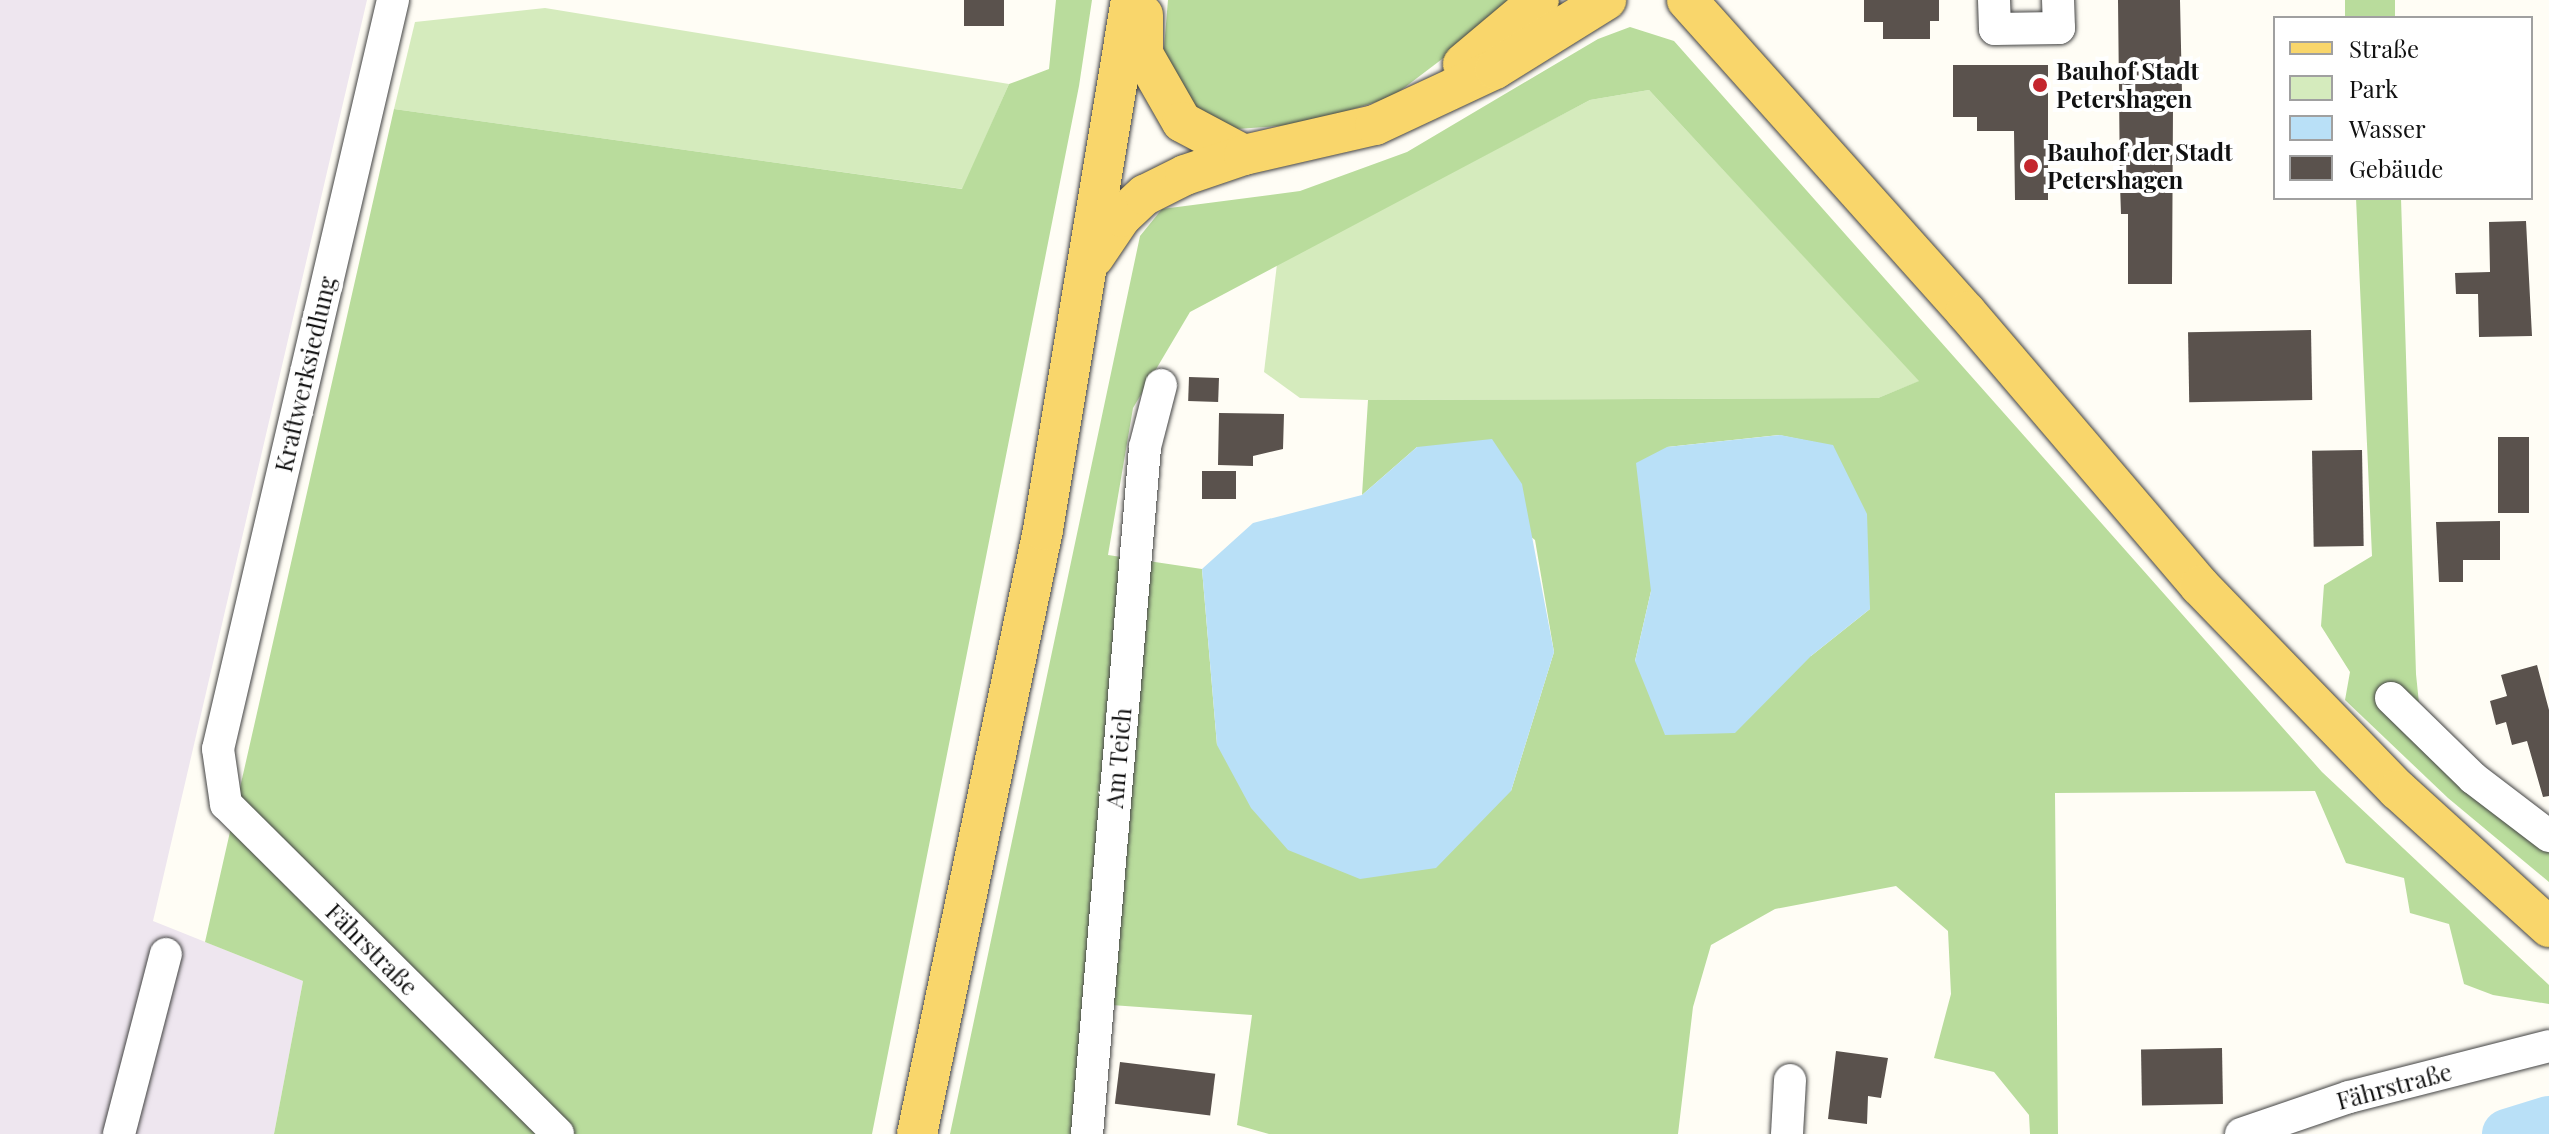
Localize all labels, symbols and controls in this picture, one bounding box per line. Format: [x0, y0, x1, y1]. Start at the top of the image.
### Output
legend [2273, 16, 2533, 200]
text: Straße [2349, 32, 2419, 64]
place label: Bauhof Stadt Petershagen [2056, 57, 2199, 113]
text: Park [2349, 72, 2398, 104]
marker: Bauhof Stadt Petershagen [2031, 76, 2049, 94]
text: Wasser [2349, 112, 2426, 144]
place label: Bauhof der Stadt Petershagen [2047, 138, 2233, 194]
text: Gebäude [2349, 152, 2444, 184]
marker: Bauhof der Stadt Petershagen [2022, 157, 2040, 175]
street label: Kraftwerksiedlung [268, 273, 342, 475]
street label: Am Teich [1099, 706, 1137, 810]
street label: Fährstraße [320, 897, 424, 1001]
street label: Fährstraße [2333, 1057, 2455, 1115]

